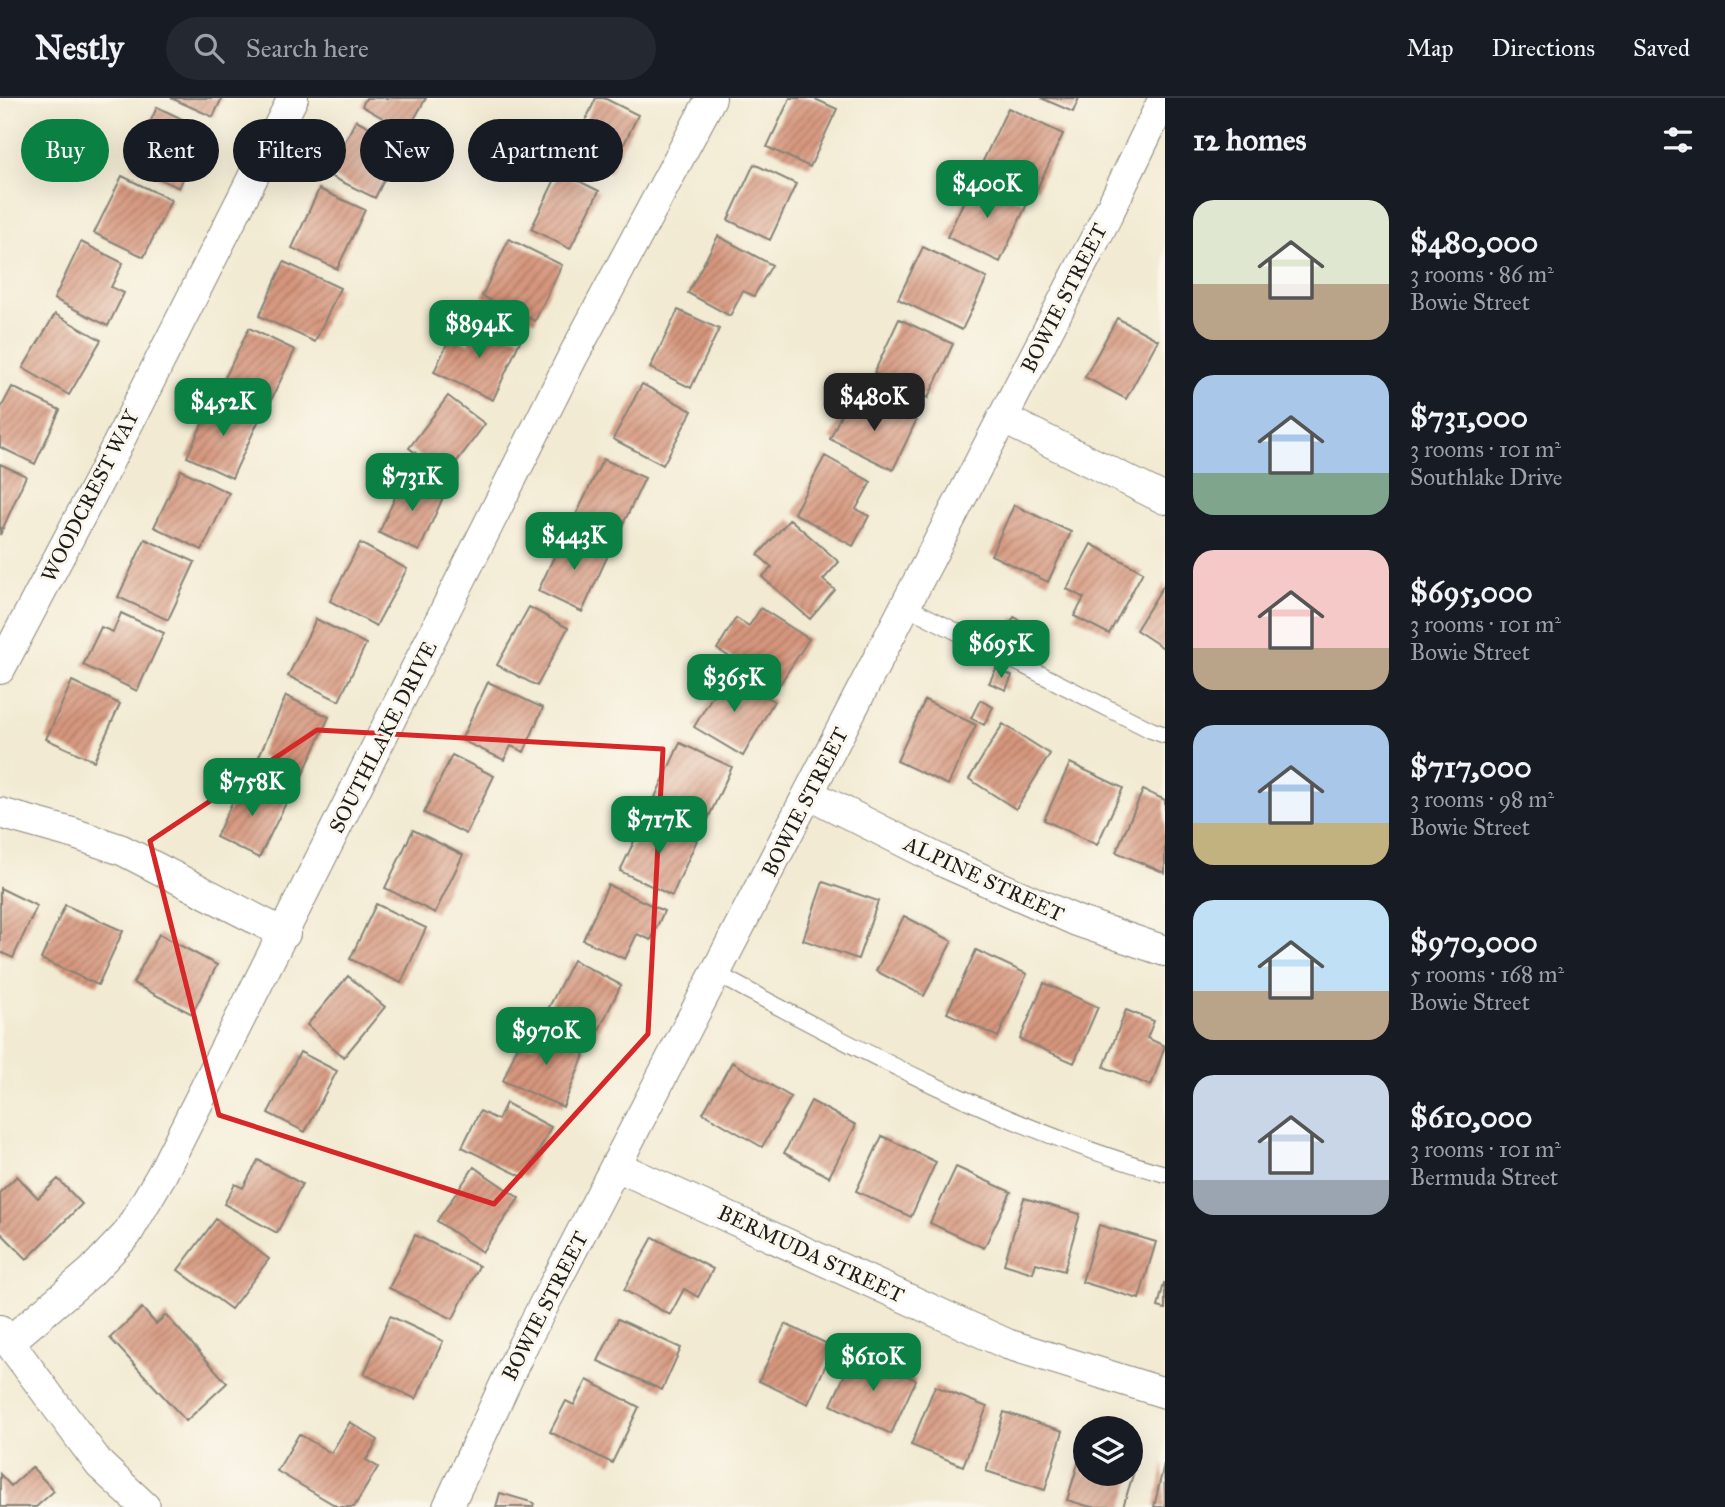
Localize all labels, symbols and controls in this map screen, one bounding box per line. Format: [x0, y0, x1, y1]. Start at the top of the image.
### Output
search box [166, 17, 656, 80]
text: Nestly [35, 28, 124, 68]
icon: search [190, 29, 228, 67]
text: Search here [246, 32, 369, 64]
text: Map [1407, 33, 1454, 63]
text: Directions [1492, 33, 1595, 63]
text: Saved [1633, 33, 1690, 63]
chip: Buy [21, 119, 109, 182]
chip: Rent [123, 119, 219, 182]
chip: Filters [233, 119, 346, 182]
chip: New [360, 119, 454, 182]
chip: Apartment [468, 119, 623, 182]
icon: filters [1659, 121, 1697, 159]
text: 12 homes [1193, 122, 1306, 158]
pin: $400K [938, 160, 1036, 220]
text: $400K [952, 169, 1022, 197]
street label: BOWIE STREET [1015, 219, 1113, 377]
text: $480,000 [1410, 224, 1538, 260]
icon: home [1249, 228, 1333, 312]
text: 3 rooms · 86 m² [1410, 260, 1554, 288]
text: Bowie Street [1410, 288, 1530, 316]
pin: $894K [430, 300, 528, 360]
text: $894K [445, 309, 513, 337]
pin: $480K [825, 374, 923, 433]
pin: $452K [174, 378, 272, 438]
text: $480K [840, 382, 908, 410]
text: $452K [191, 387, 255, 415]
text: $731,000 [1410, 399, 1528, 435]
icon: home [1249, 403, 1333, 487]
street label: WOODCREST WAY [35, 405, 145, 586]
text: 3 rooms · 101 m² [1410, 435, 1561, 463]
pin: $731K [363, 454, 461, 513]
text: $731K [382, 462, 442, 490]
text: Southlake Drive [1410, 463, 1562, 491]
pin: $443K [525, 512, 623, 572]
text: $443K [542, 521, 606, 549]
text: $695,000 [1410, 574, 1533, 610]
icon: home [1249, 578, 1333, 662]
text: 3 rooms · 101 m² [1410, 610, 1561, 638]
pin: $695K [952, 620, 1050, 680]
text: $695K [969, 629, 1033, 657]
street label: SOUTHLAKE DRIVE [323, 637, 443, 837]
text: Bowie Street [1410, 638, 1530, 666]
pin: $365K [685, 654, 783, 714]
text: $365K [703, 663, 765, 691]
street label: BOWIE STREET [756, 723, 854, 881]
text: $717,000 [1410, 749, 1532, 785]
icon: home [1249, 753, 1333, 837]
pin: $758K [203, 758, 301, 818]
text: $758K [219, 767, 285, 795]
text: 3 rooms · 98 m² [1410, 785, 1554, 813]
pin: $717K [610, 796, 708, 856]
text: $717K [627, 805, 691, 833]
text: Bowie Street [1410, 813, 1530, 841]
street label: ALPINE STREET [899, 830, 1068, 928]
text: $970,000 [1410, 924, 1538, 960]
icon: home [1249, 928, 1333, 1012]
text: 5 rooms · 168 m² [1410, 960, 1564, 988]
text: Bowie Street [1410, 988, 1530, 1016]
pin: $970K [497, 1007, 595, 1067]
text: $970K [512, 1016, 580, 1044]
text: $610,000 [1410, 1099, 1533, 1135]
icon: home [1249, 1103, 1333, 1187]
text: 3 rooms · 101 m² [1410, 1135, 1561, 1163]
text: Bermuda Street [1410, 1163, 1558, 1191]
street label: BERMUDA STREET [714, 1199, 908, 1309]
street label: BOWIE STREET [496, 1227, 594, 1385]
pin: $610K [824, 1334, 922, 1393]
text: $610K [841, 1342, 905, 1370]
map controls [1073, 1416, 1143, 1486]
button: layers [1073, 1416, 1143, 1486]

